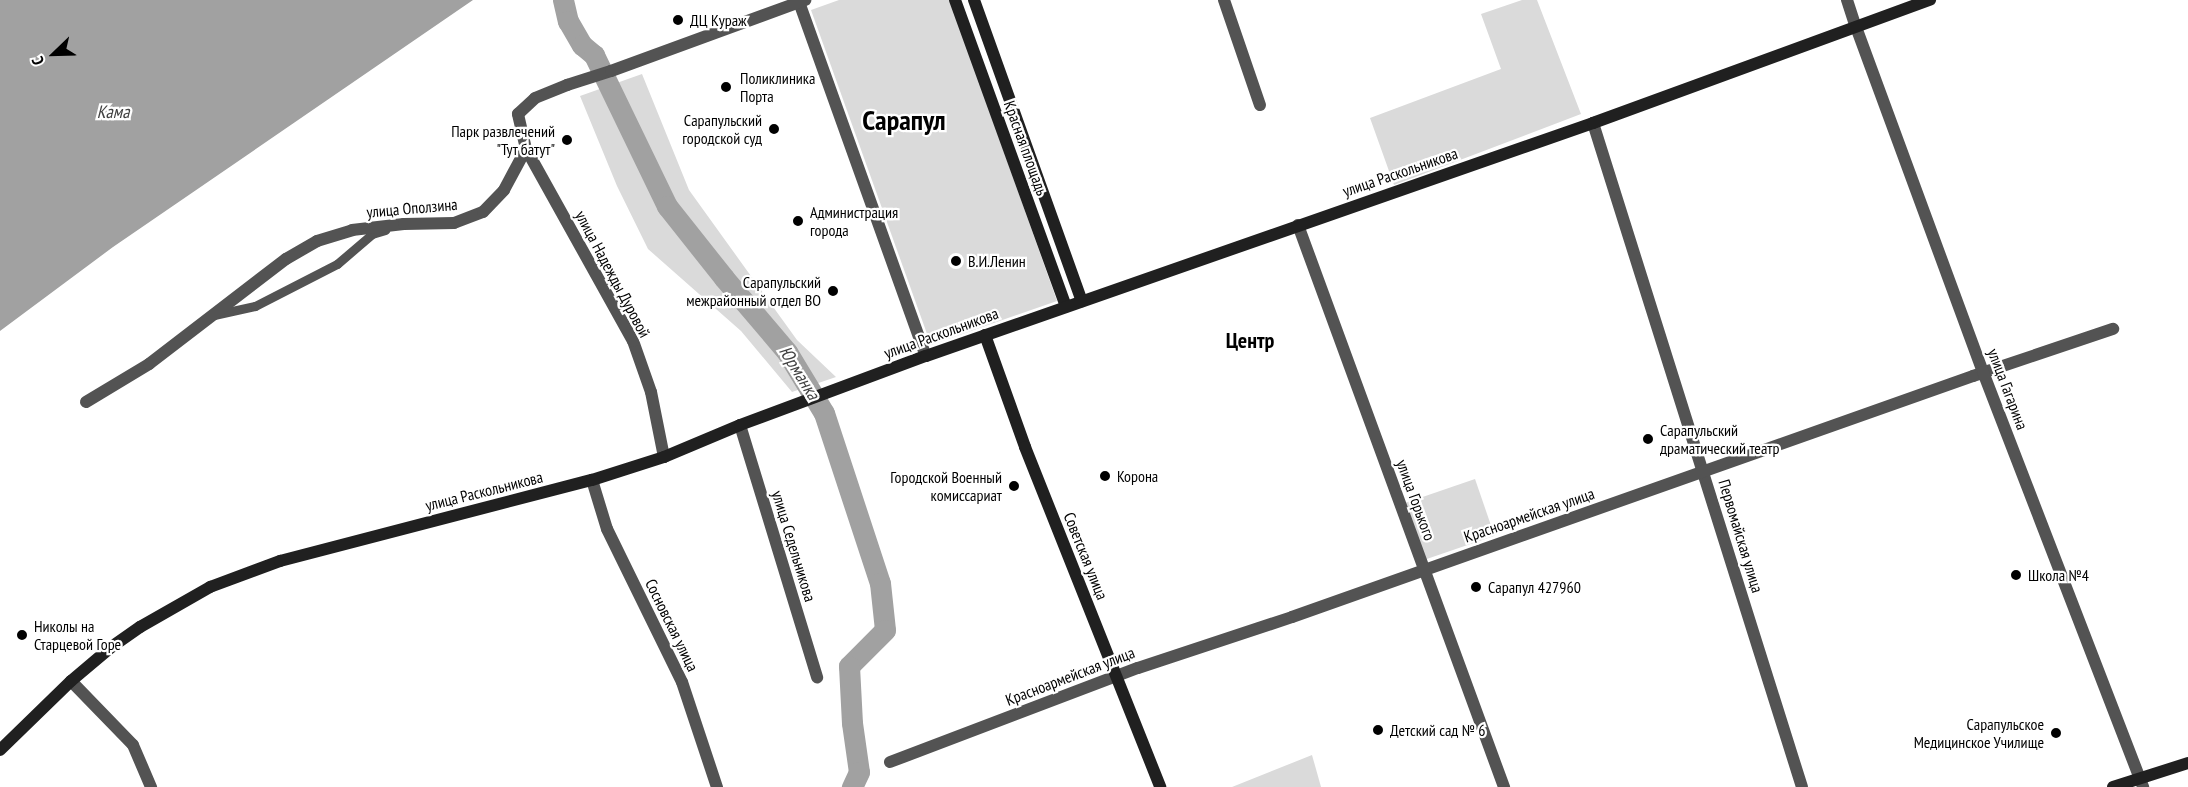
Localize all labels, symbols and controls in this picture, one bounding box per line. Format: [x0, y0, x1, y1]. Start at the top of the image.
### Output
place label: ДЦ Кураж [690, 10, 747, 30]
marker: ДЦ Кураж [671, 13, 685, 27]
north arrow [24, 24, 84, 84]
text: С [27, 54, 48, 68]
place label: Поликлиника Порта [740, 68, 815, 106]
marker: Поликлиника Порта [717, 78, 735, 96]
street label: Красная площадь [1000, 98, 1052, 198]
water label: Кама [97, 101, 129, 123]
district label: Сарапул [862, 103, 946, 137]
place label: Сарапульский городской суд [682, 110, 762, 148]
place label: Парк развлечений "Тут батут" [451, 121, 555, 159]
marker: Сарапульский городской суд [767, 122, 781, 136]
marker: Парк развлечений "Тут батут" [560, 133, 574, 147]
street label: улица Раскольникова [1340, 143, 1460, 201]
street label: улица Оползина [366, 194, 458, 222]
place label: Администрация города [810, 202, 898, 240]
street label: улица Надежды Дуровой [571, 207, 655, 341]
marker: Администрация города [791, 214, 805, 228]
place label: В.И.Ленин [968, 251, 1026, 271]
marker: В.И.Ленин [949, 254, 963, 268]
place label: Сарапульский межрайонный отдел ВО [686, 272, 821, 310]
marker: Сарапульский межрайонный отдел ВО [826, 284, 840, 298]
street label: улица Раскольникова [881, 303, 1001, 363]
district label: Центр [1226, 328, 1274, 354]
water label: Юрманка [774, 342, 824, 404]
street label: улица Гагарина [1984, 346, 2032, 432]
place label: Сарапульский драматический театр [1660, 420, 1779, 458]
marker: Сарапульский драматический театр [1641, 432, 1655, 446]
street label: улица Горького [1392, 457, 1440, 543]
place label: Корона [1117, 466, 1158, 486]
street label: улица Раскольникова [423, 467, 545, 515]
place label: Городской Военный комиссариат [890, 467, 1002, 505]
marker: Корона [1098, 469, 1112, 483]
street label: Первомайская улица [1715, 477, 1767, 595]
marker: Городской Военный комиссариат [1007, 479, 1021, 493]
street label: Красноармейская улица [1461, 484, 1597, 546]
street label: улица Седельникова [768, 488, 820, 604]
street label: Советская улица [1060, 510, 1112, 602]
place label: Школа №4 [2028, 565, 2089, 585]
marker: Школа №4 [2009, 568, 2023, 582]
street label: Сосновская улица [641, 576, 703, 674]
place label: Сарапул 427960 [1488, 577, 1581, 597]
marker: Сарапул 427960 [1469, 580, 1483, 594]
place label: Николы на Старцевой Горе [34, 616, 121, 654]
marker: Николы на Старцевой Горе [15, 628, 29, 642]
street label: Красноармейская улица [1003, 643, 1137, 709]
place label: Сарапульское Медицинское Училище [1913, 714, 2044, 752]
place label: Детский сад № 6 [1390, 720, 1486, 740]
marker: Детский сад № 6 [1371, 723, 1385, 737]
marker: Сарапульское Медицинское Училище [2049, 726, 2063, 740]

